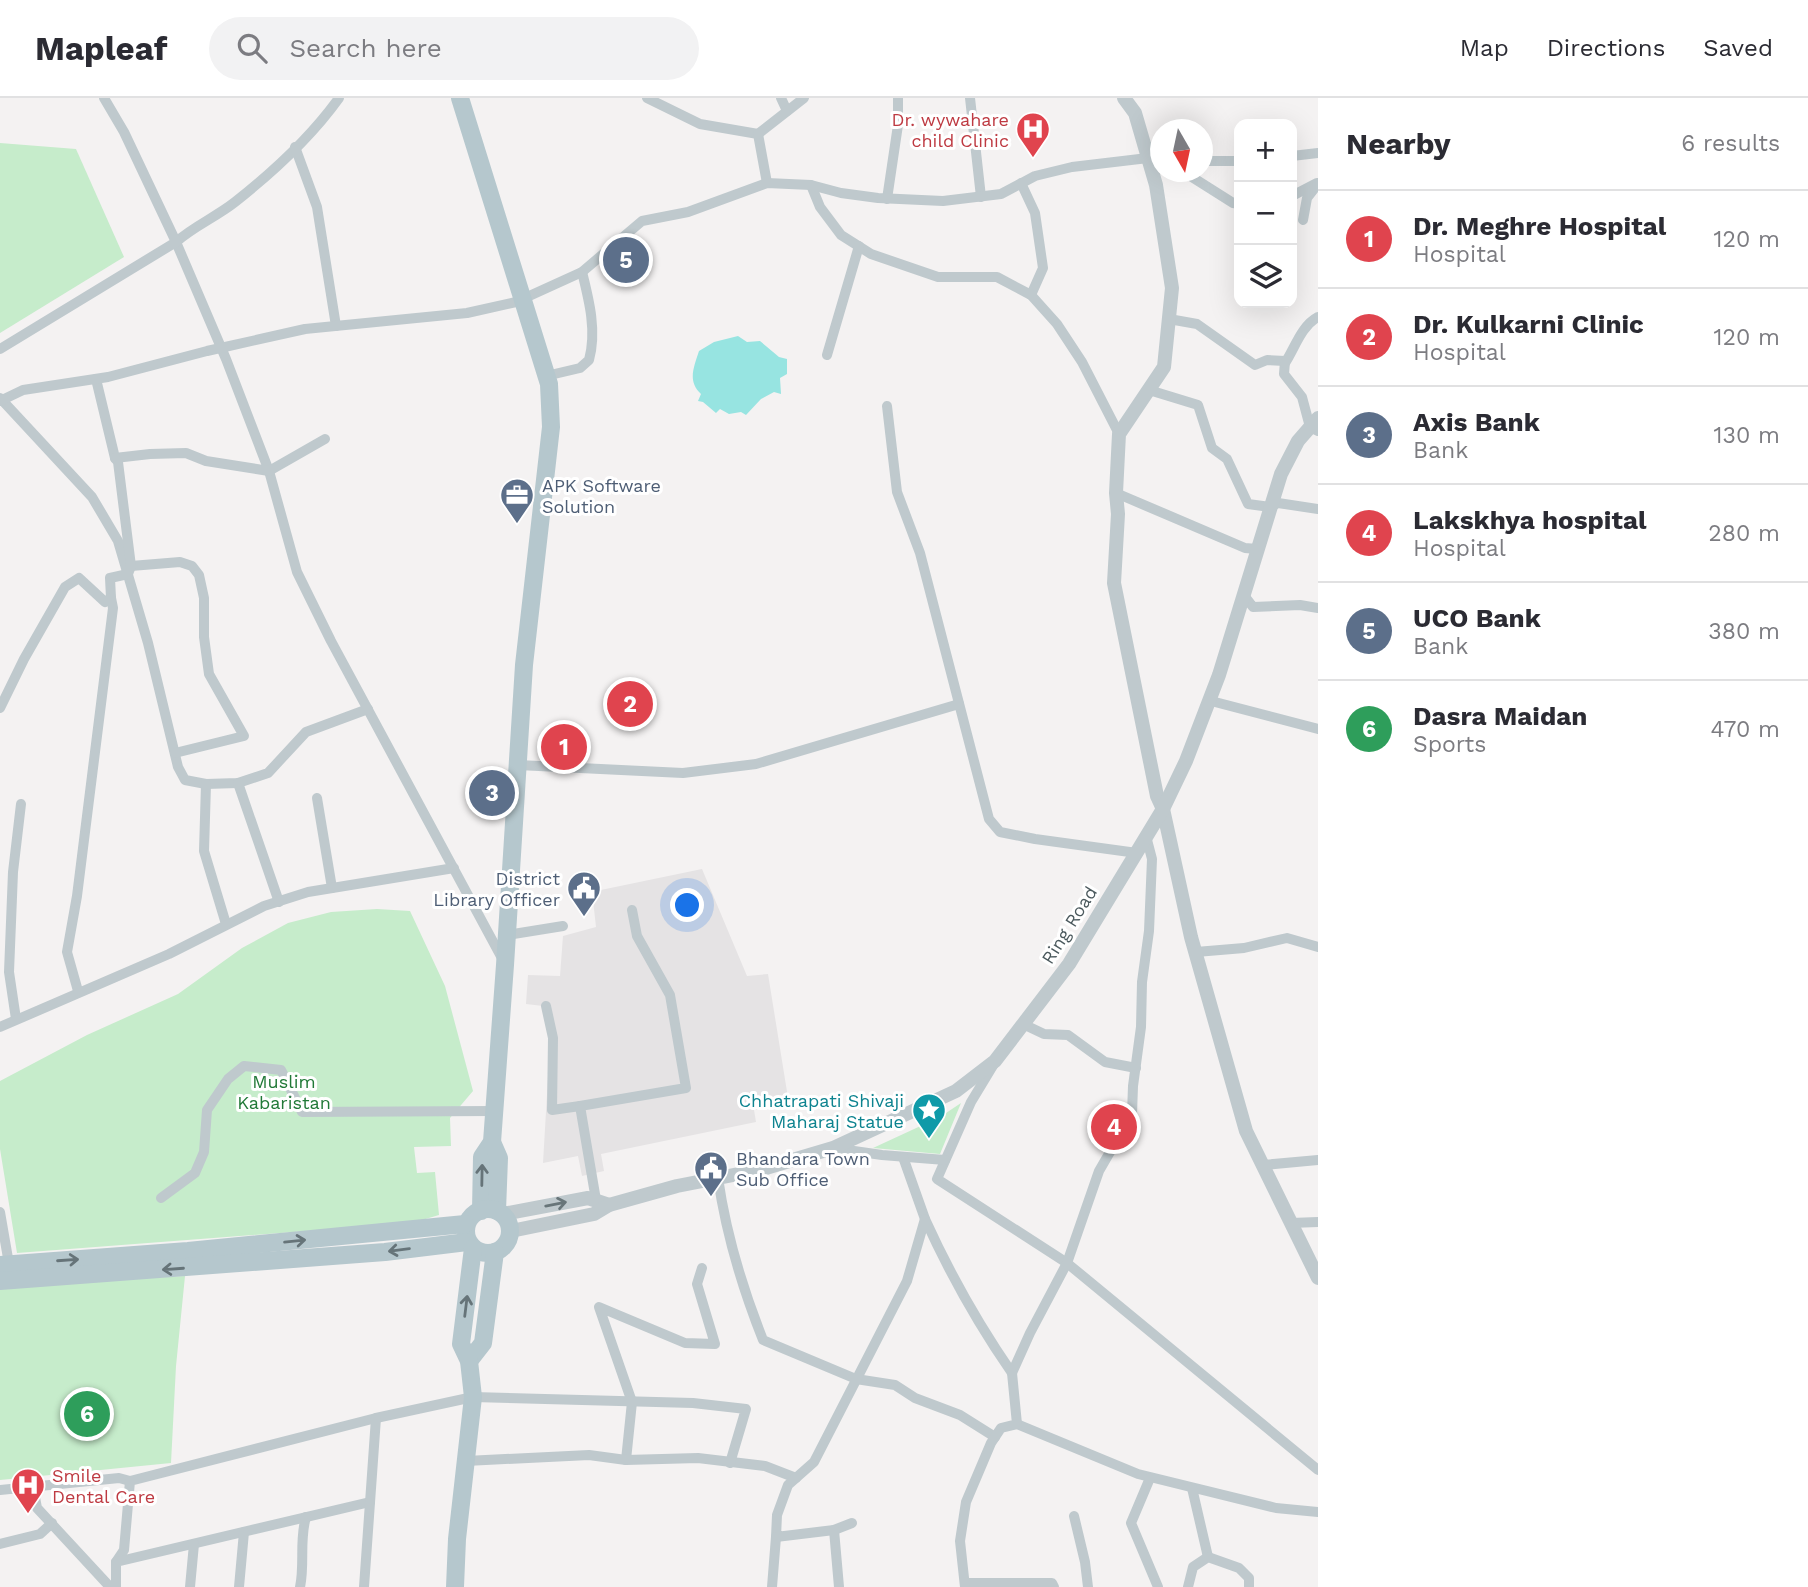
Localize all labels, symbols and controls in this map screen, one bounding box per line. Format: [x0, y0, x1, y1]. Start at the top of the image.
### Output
search box [209, 17, 699, 80]
text: Mapleaf [35, 29, 167, 68]
icon: search [233, 29, 271, 67]
text: Search here [289, 33, 442, 63]
text: Map [1460, 34, 1509, 62]
text: Directions [1547, 34, 1665, 62]
text: Saved [1703, 34, 1773, 62]
place label: Dr. wywahare child Clinic [892, 109, 1009, 151]
hospital icon: Dr. wywahare child Clinic [1014, 110, 1052, 159]
north arrow [1150, 119, 1213, 182]
map controls [1234, 119, 1297, 308]
button: + [1234, 119, 1297, 182]
text: Nearby [1346, 126, 1451, 161]
text: 6 results [1681, 130, 1780, 157]
button: − [1234, 182, 1297, 245]
text: Dr. Meghre Hospital [1413, 211, 1666, 241]
text: 1 [1364, 226, 1374, 253]
text: 120 m [1714, 226, 1780, 253]
pin: 5 [603, 234, 649, 286]
text: Hospital [1413, 241, 1506, 268]
button: layers [1234, 245, 1297, 308]
text: Dr. Kulkarni Clinic [1413, 309, 1644, 339]
text: 2 [1362, 324, 1376, 351]
text: 120 m [1714, 324, 1780, 351]
text: Hospital [1413, 339, 1506, 366]
text: Axis Bank [1413, 407, 1540, 437]
text: 3 [1362, 422, 1376, 449]
text: 130 m [1714, 422, 1780, 449]
text: Bank [1413, 437, 1468, 464]
place label: APK Software Solution [542, 475, 661, 517]
office icon: APK Software Solution [498, 476, 536, 525]
text: Lakskhya hospital [1413, 505, 1647, 535]
text: 4 [1362, 520, 1376, 547]
text: 280 m [1708, 520, 1780, 547]
text: Hospital [1413, 535, 1506, 562]
text: UCO Bank [1413, 603, 1541, 633]
text: 5 [1362, 618, 1376, 645]
text: 380 m [1708, 618, 1780, 645]
text: Bank [1413, 633, 1468, 660]
pin: 2 [607, 678, 653, 730]
text: Dasra Maidan [1413, 701, 1587, 731]
text: 6 [1362, 716, 1376, 743]
text: 470 m [1711, 716, 1780, 743]
pin: 1 [541, 721, 587, 773]
text: Sports [1413, 731, 1486, 758]
pin: 3 [469, 767, 515, 819]
place label: District Library Officer [433, 868, 560, 910]
public building icon: District Library Officer [565, 869, 603, 918]
street label: Ring Road [1037, 882, 1101, 968]
your location [670, 888, 704, 922]
park label: Muslim Kabaristan [237, 1071, 331, 1113]
place label: Chhatrapati Shivaji Maharaj Statue [739, 1090, 904, 1132]
place icon: Chhatrapati Shivaji Maharaj Statue [910, 1091, 948, 1140]
pin: 4 [1091, 1101, 1137, 1153]
place label: Bhandara Town Sub Office [736, 1148, 870, 1190]
public building icon: Bhandara Town Sub Office [692, 1149, 730, 1198]
one-way arrow [475, 1164, 488, 1187]
one-way arrow [544, 1196, 567, 1210]
one-way arrow [283, 1234, 306, 1247]
one-way arrow [389, 1244, 411, 1257]
one-way arrow [56, 1253, 79, 1266]
one-way arrow [162, 1263, 185, 1276]
one-way arrow [460, 1295, 473, 1317]
pin: 6 [64, 1388, 110, 1440]
place label: Smile Dental Care [52, 1465, 155, 1507]
hospital icon: Smile Dental Care [9, 1466, 47, 1515]

